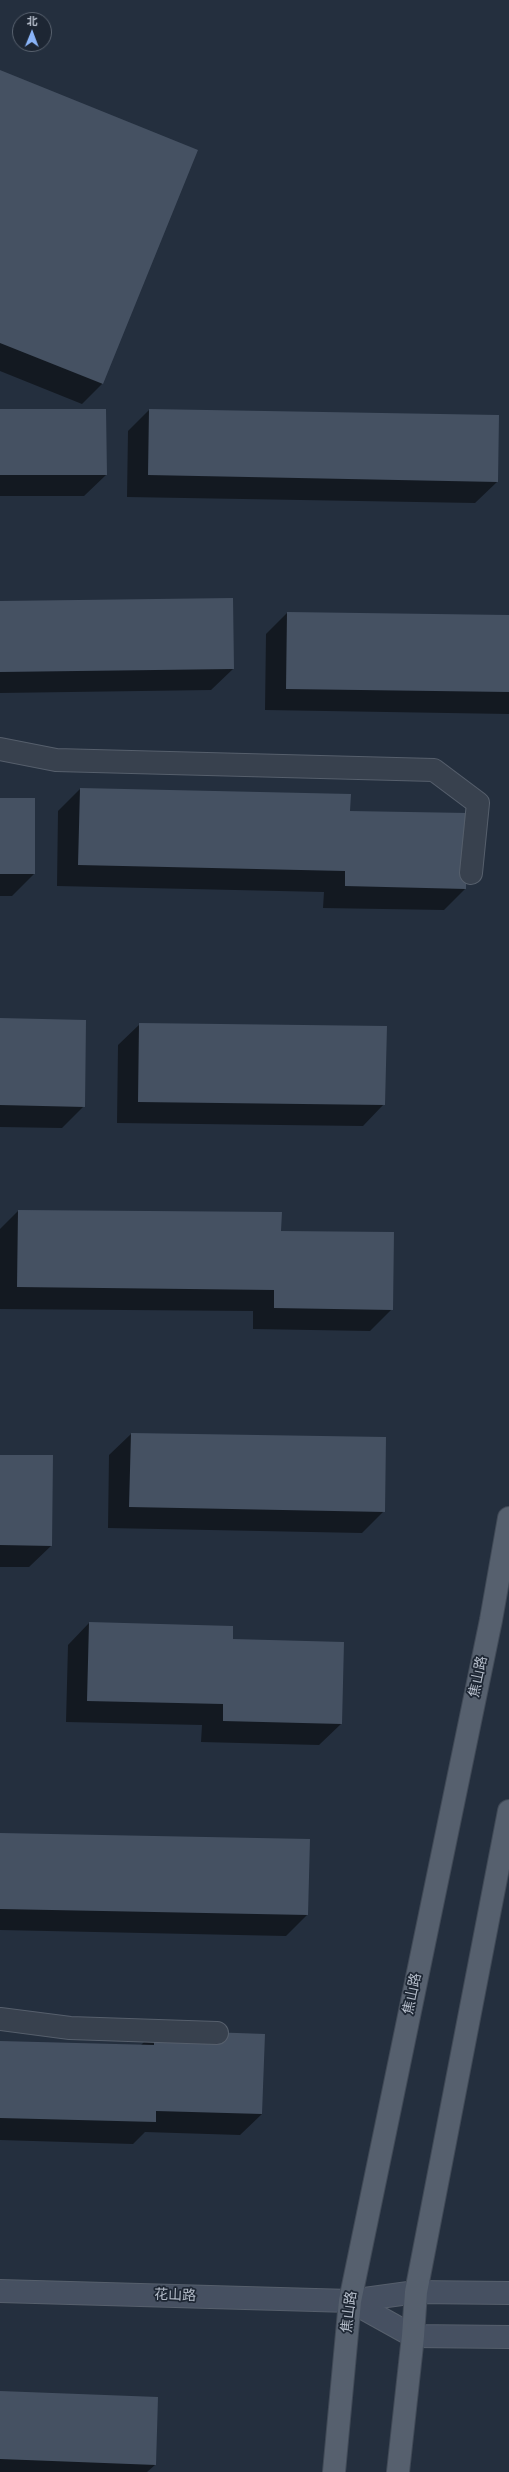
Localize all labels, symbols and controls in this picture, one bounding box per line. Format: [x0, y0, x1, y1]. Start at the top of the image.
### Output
north arrow [12, 12, 52, 52]
text: 北 [27, 13, 38, 29]
street label: 焦山路 [466, 1655, 492, 1699]
street label: 焦山路 [400, 1972, 426, 2016]
street label: 花山路 [154, 2287, 196, 2305]
street label: 焦山路 [339, 2290, 361, 2334]

